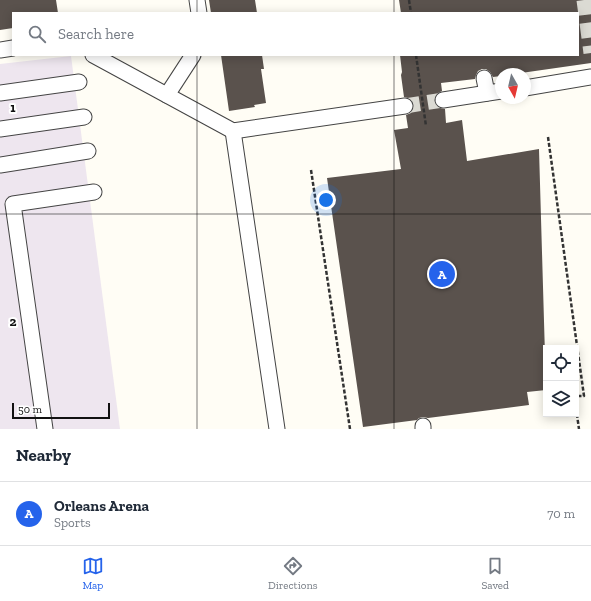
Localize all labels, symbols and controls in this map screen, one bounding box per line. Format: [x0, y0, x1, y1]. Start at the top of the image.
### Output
search box [12, 12, 579, 56]
icon: search [26, 23, 48, 45]
text: Search here [58, 25, 134, 43]
north arrow [495, 68, 531, 104]
text: 1 [10, 100, 16, 115]
your location [316, 190, 336, 210]
pin: A [429, 259, 455, 289]
text: 2 [10, 314, 17, 329]
map controls [543, 345, 579, 417]
button: locate [543, 345, 579, 381]
button: layers [543, 381, 579, 417]
scale bar [12, 401, 110, 420]
text: 50 m [18, 403, 42, 416]
text: Nearby [16, 445, 71, 465]
text: Orleans Arena [54, 497, 149, 515]
text: A [25, 506, 33, 521]
text: 70 m [547, 506, 575, 521]
text: Sports [54, 515, 91, 530]
tab: Map [82, 555, 104, 592]
tab: Directions [268, 555, 318, 592]
tab: Saved [481, 555, 509, 592]

